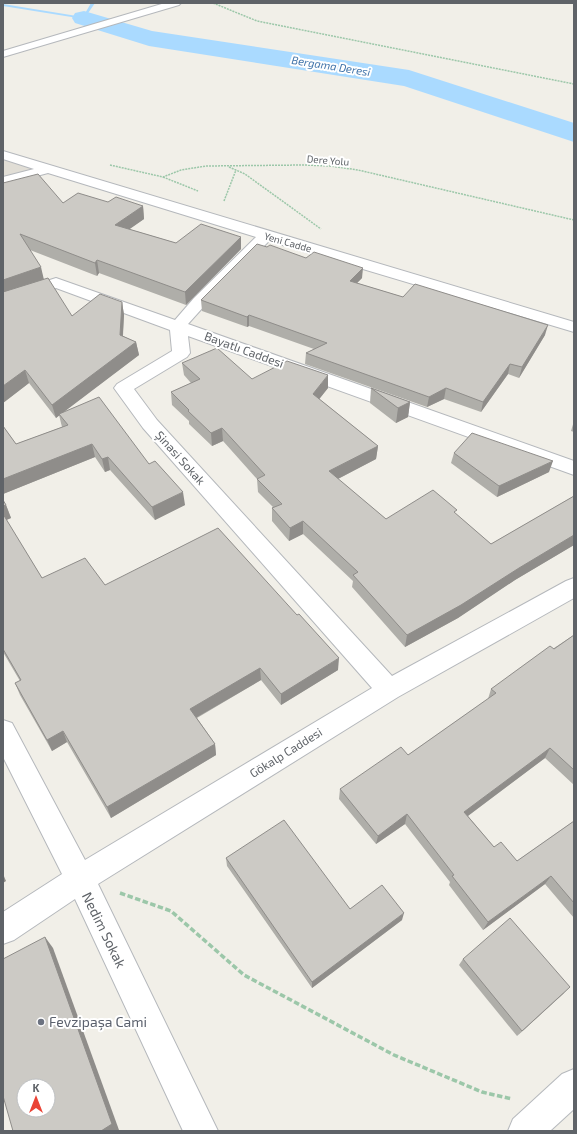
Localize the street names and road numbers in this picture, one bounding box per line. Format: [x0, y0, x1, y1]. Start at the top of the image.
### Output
street label: Dere Yolu [306, 152, 350, 168]
street label: Yeni Cadde [263, 229, 313, 255]
street label: Bayatlı Caddesi [203, 328, 286, 370]
street label: Şinasi Sokak [152, 428, 208, 488]
street label: Gökalp Caddesi [247, 724, 324, 780]
street label: Nedim Sokak [79, 889, 130, 970]

